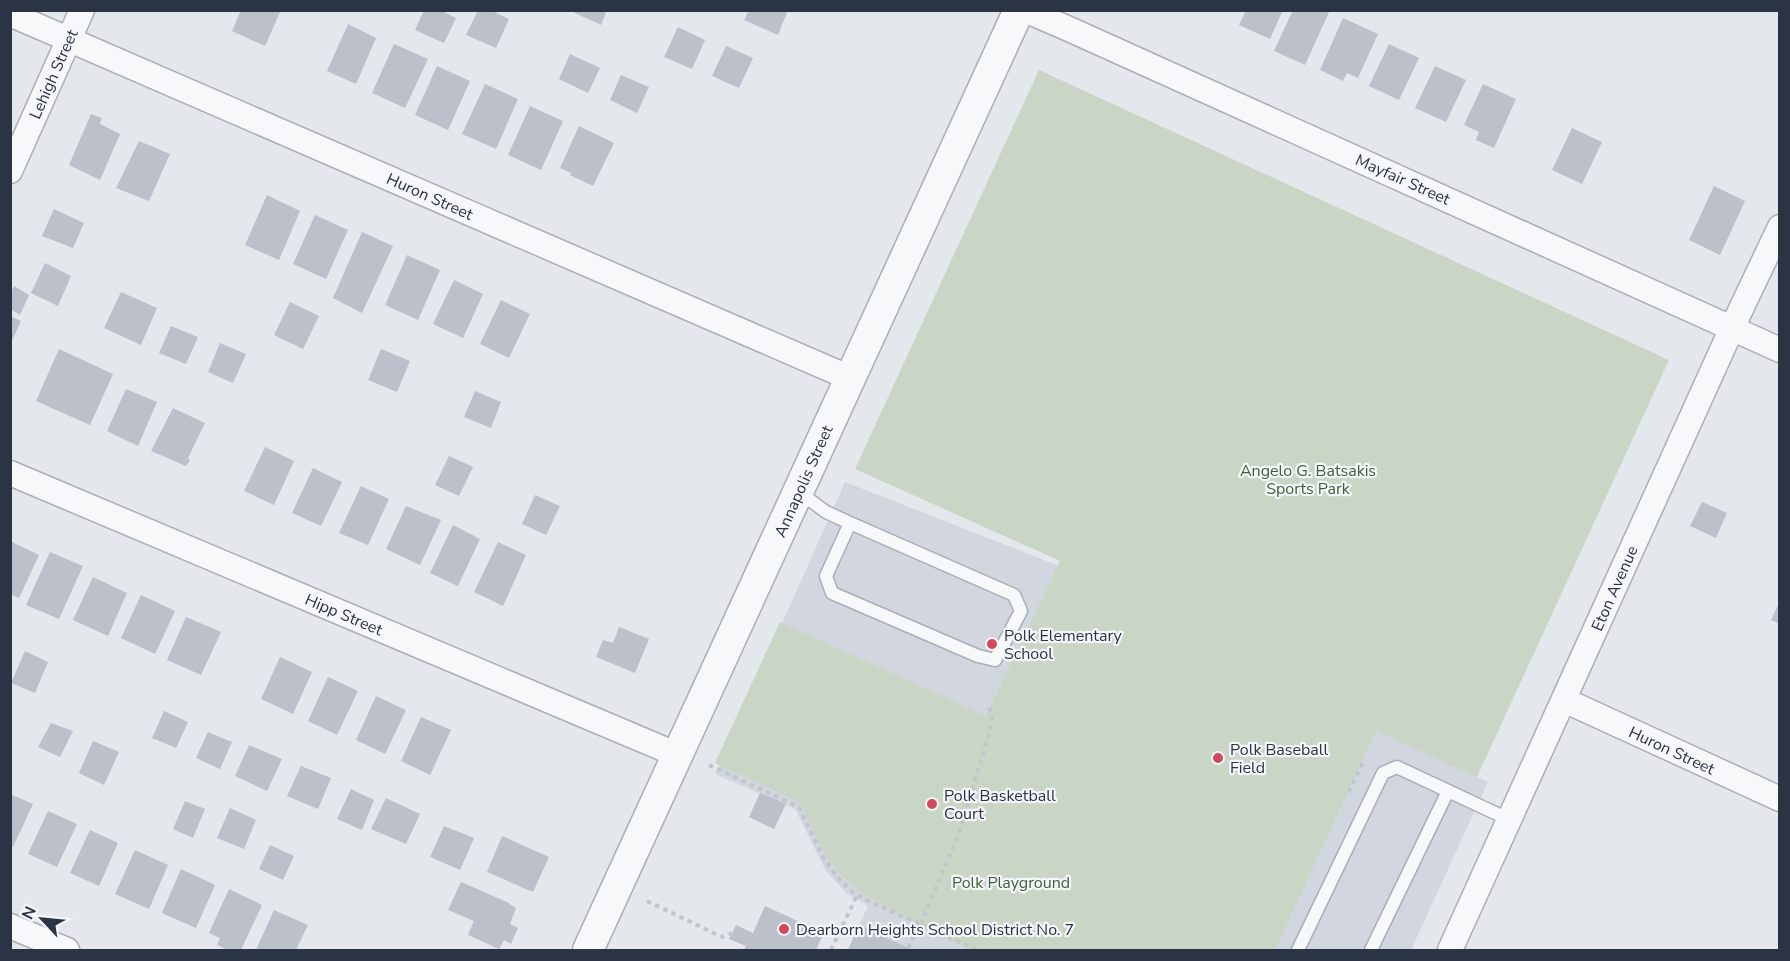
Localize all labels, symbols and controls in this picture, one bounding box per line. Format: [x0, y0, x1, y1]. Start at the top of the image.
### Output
street label: Lehigh Street [24, 26, 84, 123]
street label: Mayfair Street [1352, 149, 1454, 211]
street label: Huron Street [383, 168, 477, 226]
street label: Annapolis Street [769, 422, 839, 541]
park label: Angelo G. Batsakis Sports Park [1240, 460, 1376, 500]
street label: Eton Avenue [1586, 542, 1644, 635]
street label: Hipp Street [301, 589, 386, 641]
place label: Polk Elementary School [1004, 625, 1123, 665]
marker: Polk Elementary School [985, 637, 999, 651]
street label: Huron Street [1625, 721, 1719, 781]
place label: Polk Baseball Field [1230, 739, 1329, 779]
marker: Polk Baseball Field [1211, 751, 1225, 765]
place label: Polk Basketball Court [944, 785, 1056, 825]
marker: Polk Basketball Court [925, 797, 939, 811]
park label: Polk Playground [952, 872, 1070, 894]
north arrow [12, 889, 72, 949]
text: N [17, 903, 42, 923]
place label: Dearborn Heights School District No. 7 [796, 919, 1074, 941]
marker: Dearborn Heights School District No. 7 [777, 922, 791, 936]

